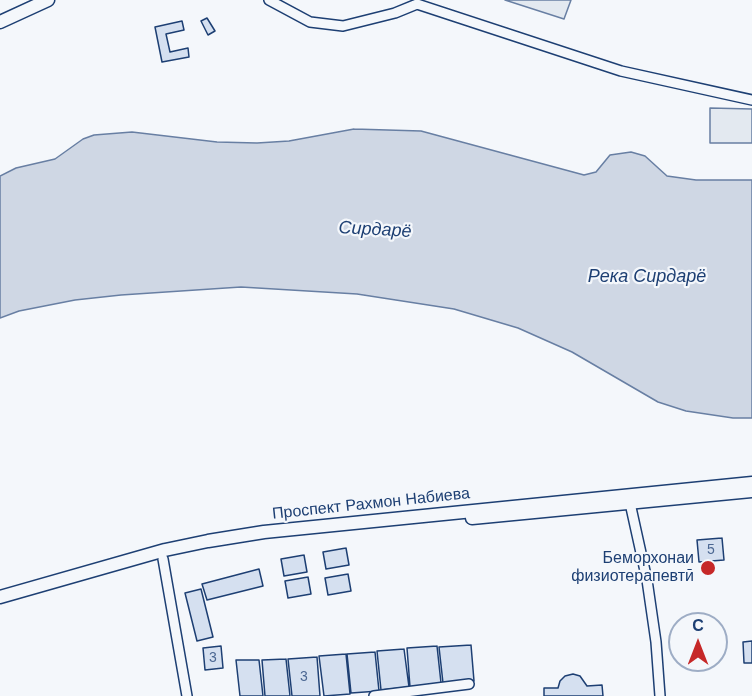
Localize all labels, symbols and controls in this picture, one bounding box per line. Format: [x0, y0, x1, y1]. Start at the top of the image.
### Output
water label: Сирдарё [338, 217, 412, 243]
water label: Река Сирдарё [588, 266, 706, 288]
street label: Проспект Рахмон Набиева [271, 484, 471, 524]
house number: 5 [707, 542, 715, 558]
place label: Беморхонаи физиотерапевтӣ [571, 549, 694, 587]
marker: Беморхонаи физиотерапевтӣ [699, 559, 717, 577]
north arrow [668, 612, 728, 672]
text: С [692, 617, 704, 634]
house number: 3 [209, 650, 217, 666]
house number: 3 [300, 669, 308, 685]

